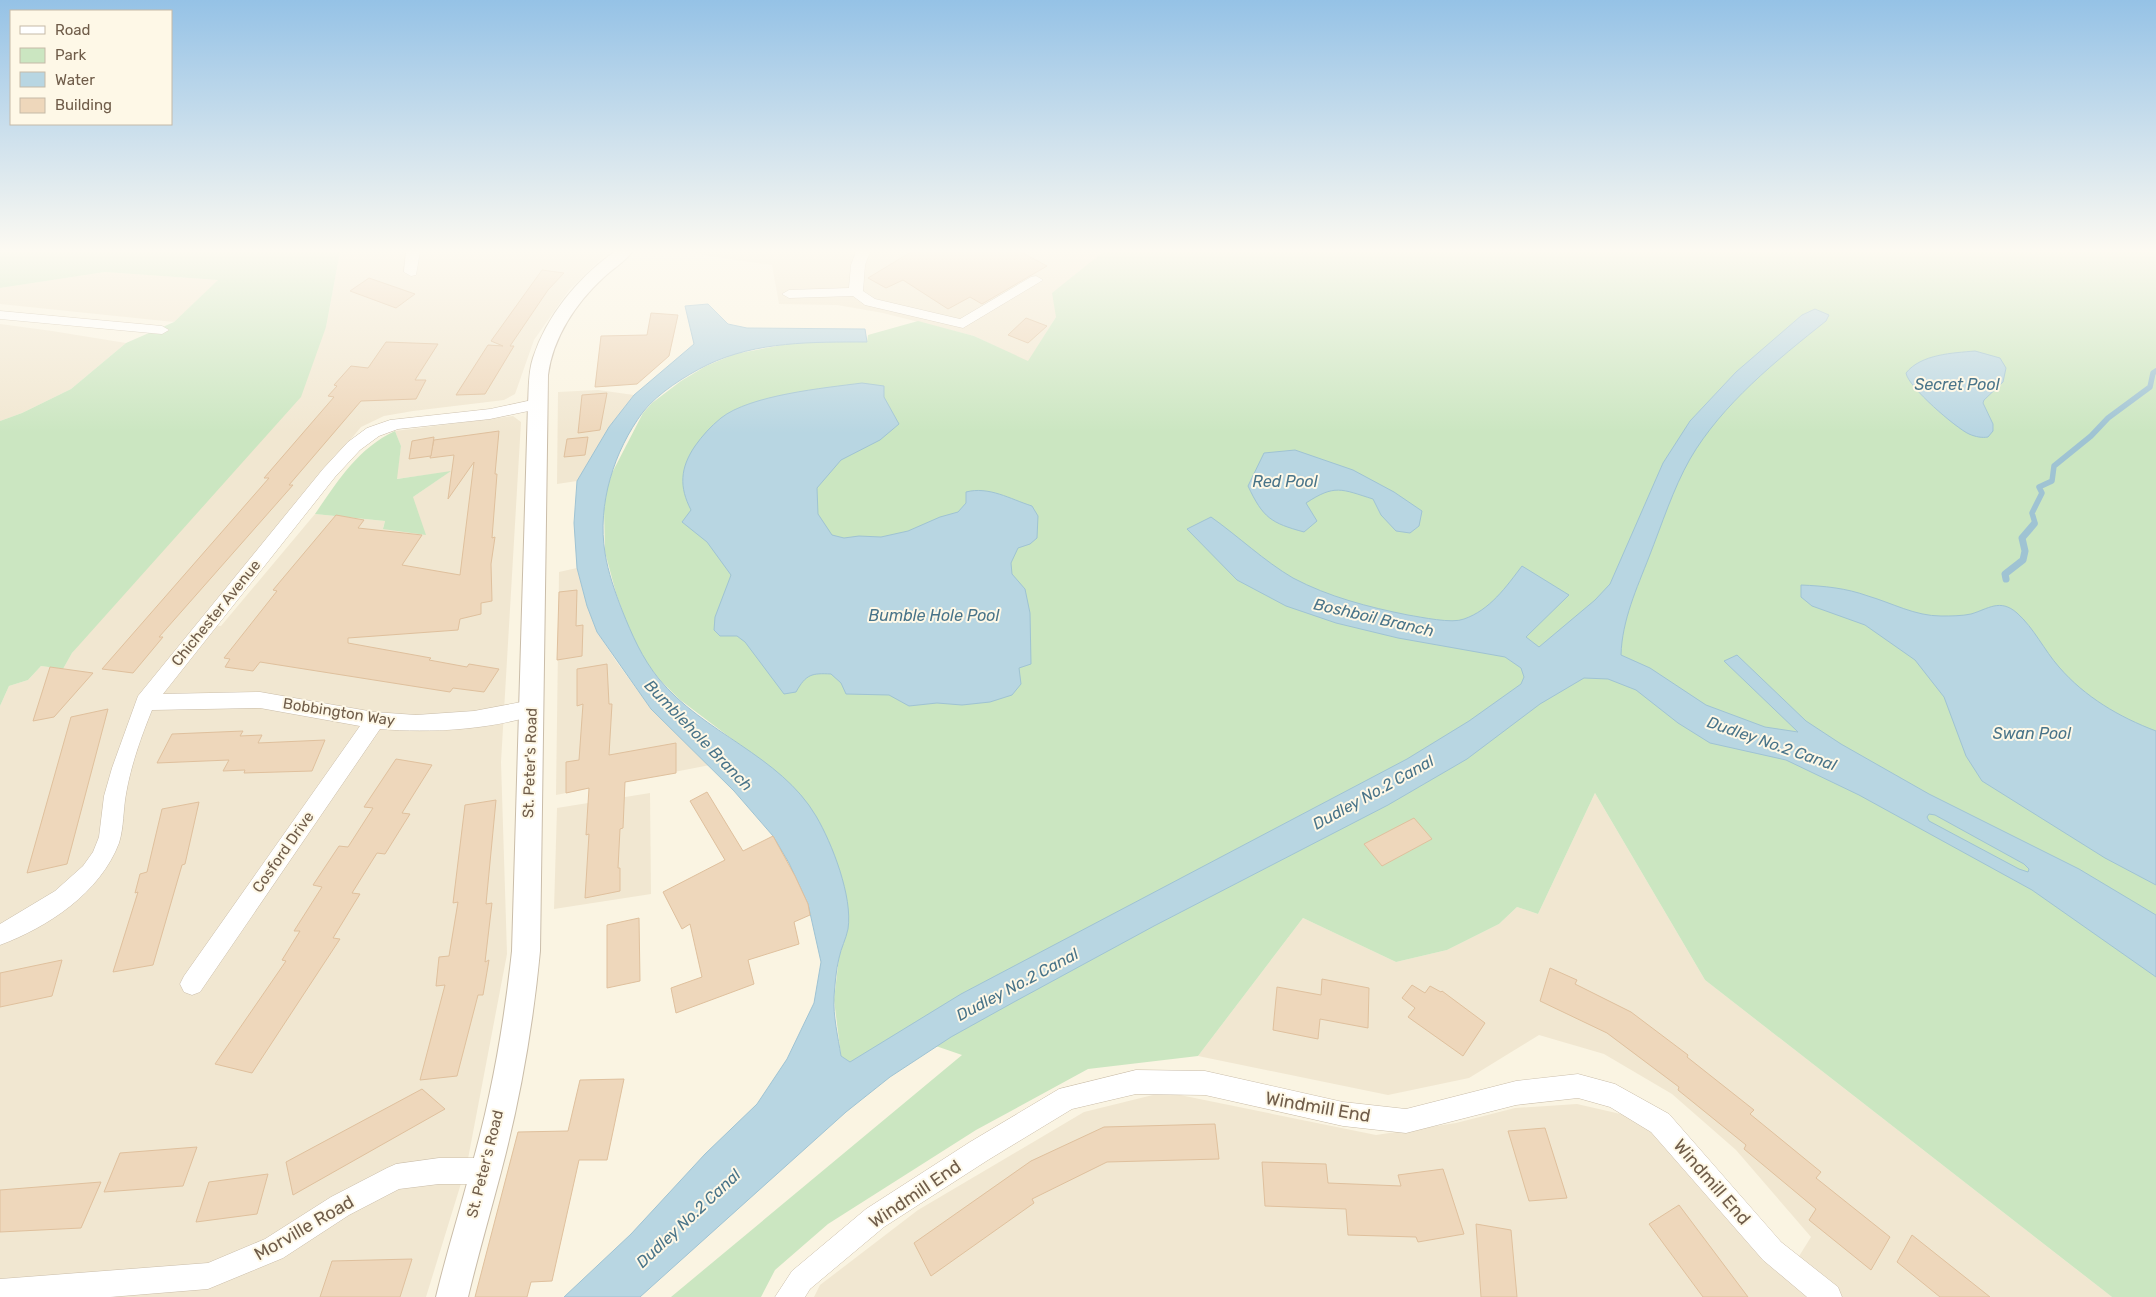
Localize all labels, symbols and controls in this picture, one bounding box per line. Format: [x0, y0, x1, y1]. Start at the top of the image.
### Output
legend [10, 10, 172, 125]
text: Road [55, 21, 91, 39]
text: Park [55, 46, 86, 64]
text: Water [55, 71, 95, 89]
text: Building [55, 96, 112, 114]
water label: Secret Pool [1914, 375, 2001, 394]
water label: Red Pool [1252, 472, 1319, 491]
street label: Chichester Avenue [168, 556, 264, 670]
water label: Boshboil Branch [1312, 594, 1436, 641]
water label: Bumble Hole Pool [869, 606, 1001, 625]
water label: Bumblehole Branch [641, 676, 757, 795]
street label: Bobbington Way [282, 694, 396, 730]
street label: St. Peter's Road [519, 708, 541, 818]
water label: Dudley No.2 Canal [1705, 712, 1840, 775]
water label: Swan Pool [1993, 724, 2072, 743]
water label: Dudley No.2 Canal [1309, 751, 1438, 834]
street label: Cosford Drive [248, 808, 318, 896]
water label: Dudley No.2 Canal [953, 944, 1083, 1025]
street label: Windmill End [1264, 1087, 1372, 1127]
street label: St. Peter's Road [463, 1108, 507, 1220]
street label: Windmill End [1669, 1135, 1755, 1229]
street label: Windmill End [865, 1155, 965, 1233]
water label: Dudley No.2 Canal [632, 1164, 745, 1272]
street label: Morville Road [250, 1191, 358, 1265]

